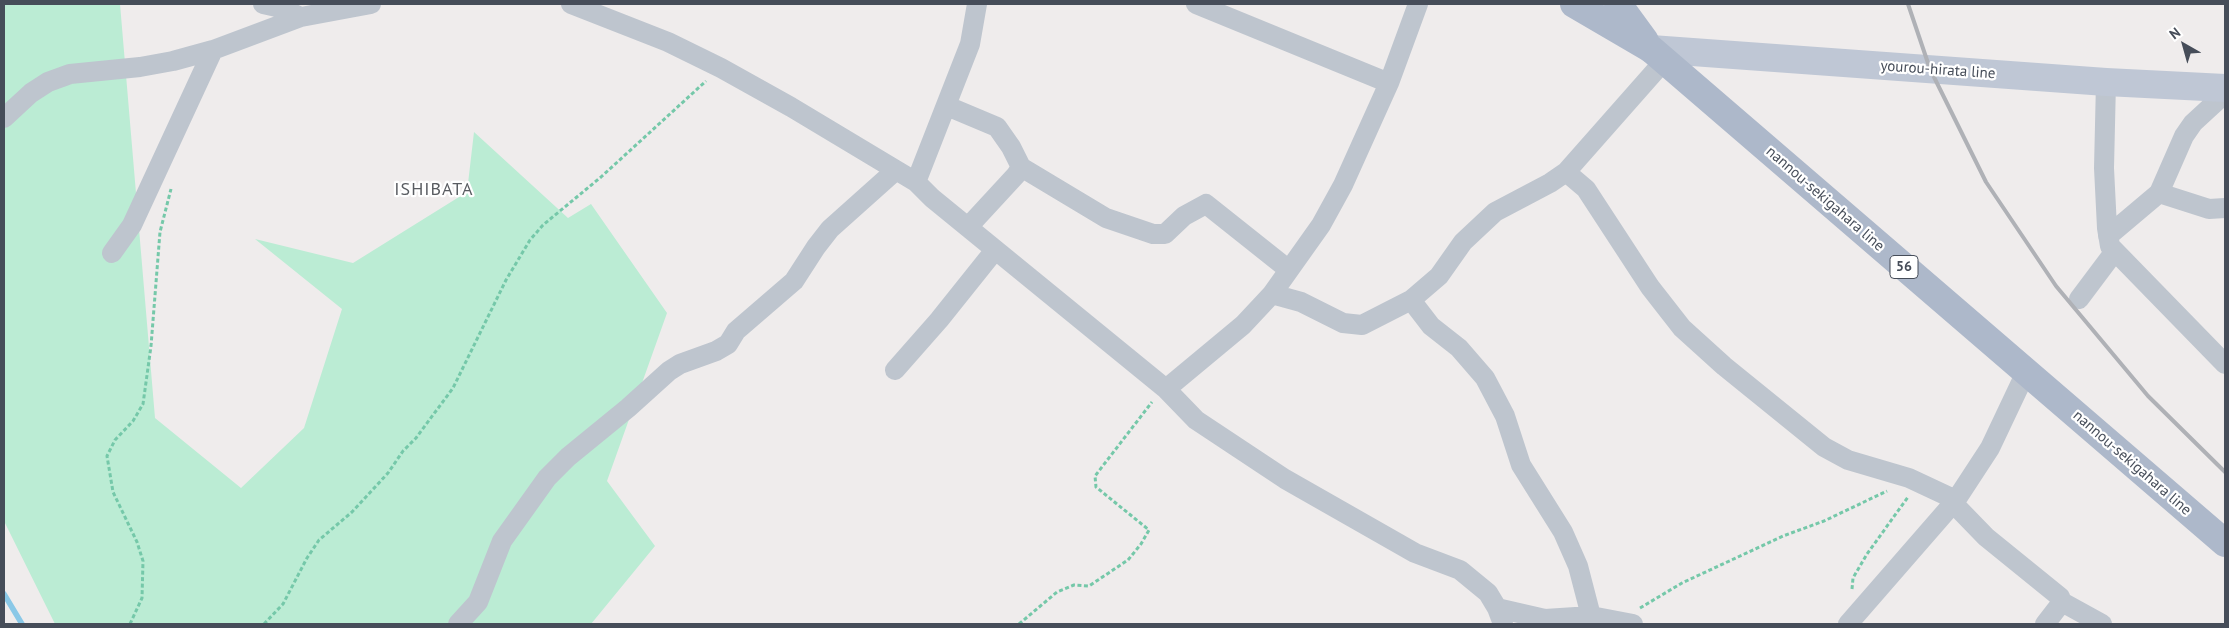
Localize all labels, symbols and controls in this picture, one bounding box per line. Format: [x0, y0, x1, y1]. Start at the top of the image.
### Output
north arrow [2159, 20, 2209, 70]
text: N [2166, 23, 2184, 43]
street label: yourou-hirata line [1880, 57, 1996, 83]
street label: nannou-sekigahara line [1762, 143, 1888, 255]
district label: ISHIBATA [393, 179, 475, 201]
road number: 56 [1890, 256, 1918, 278]
street label: nannou-sekigahara line [2069, 407, 2195, 519]

